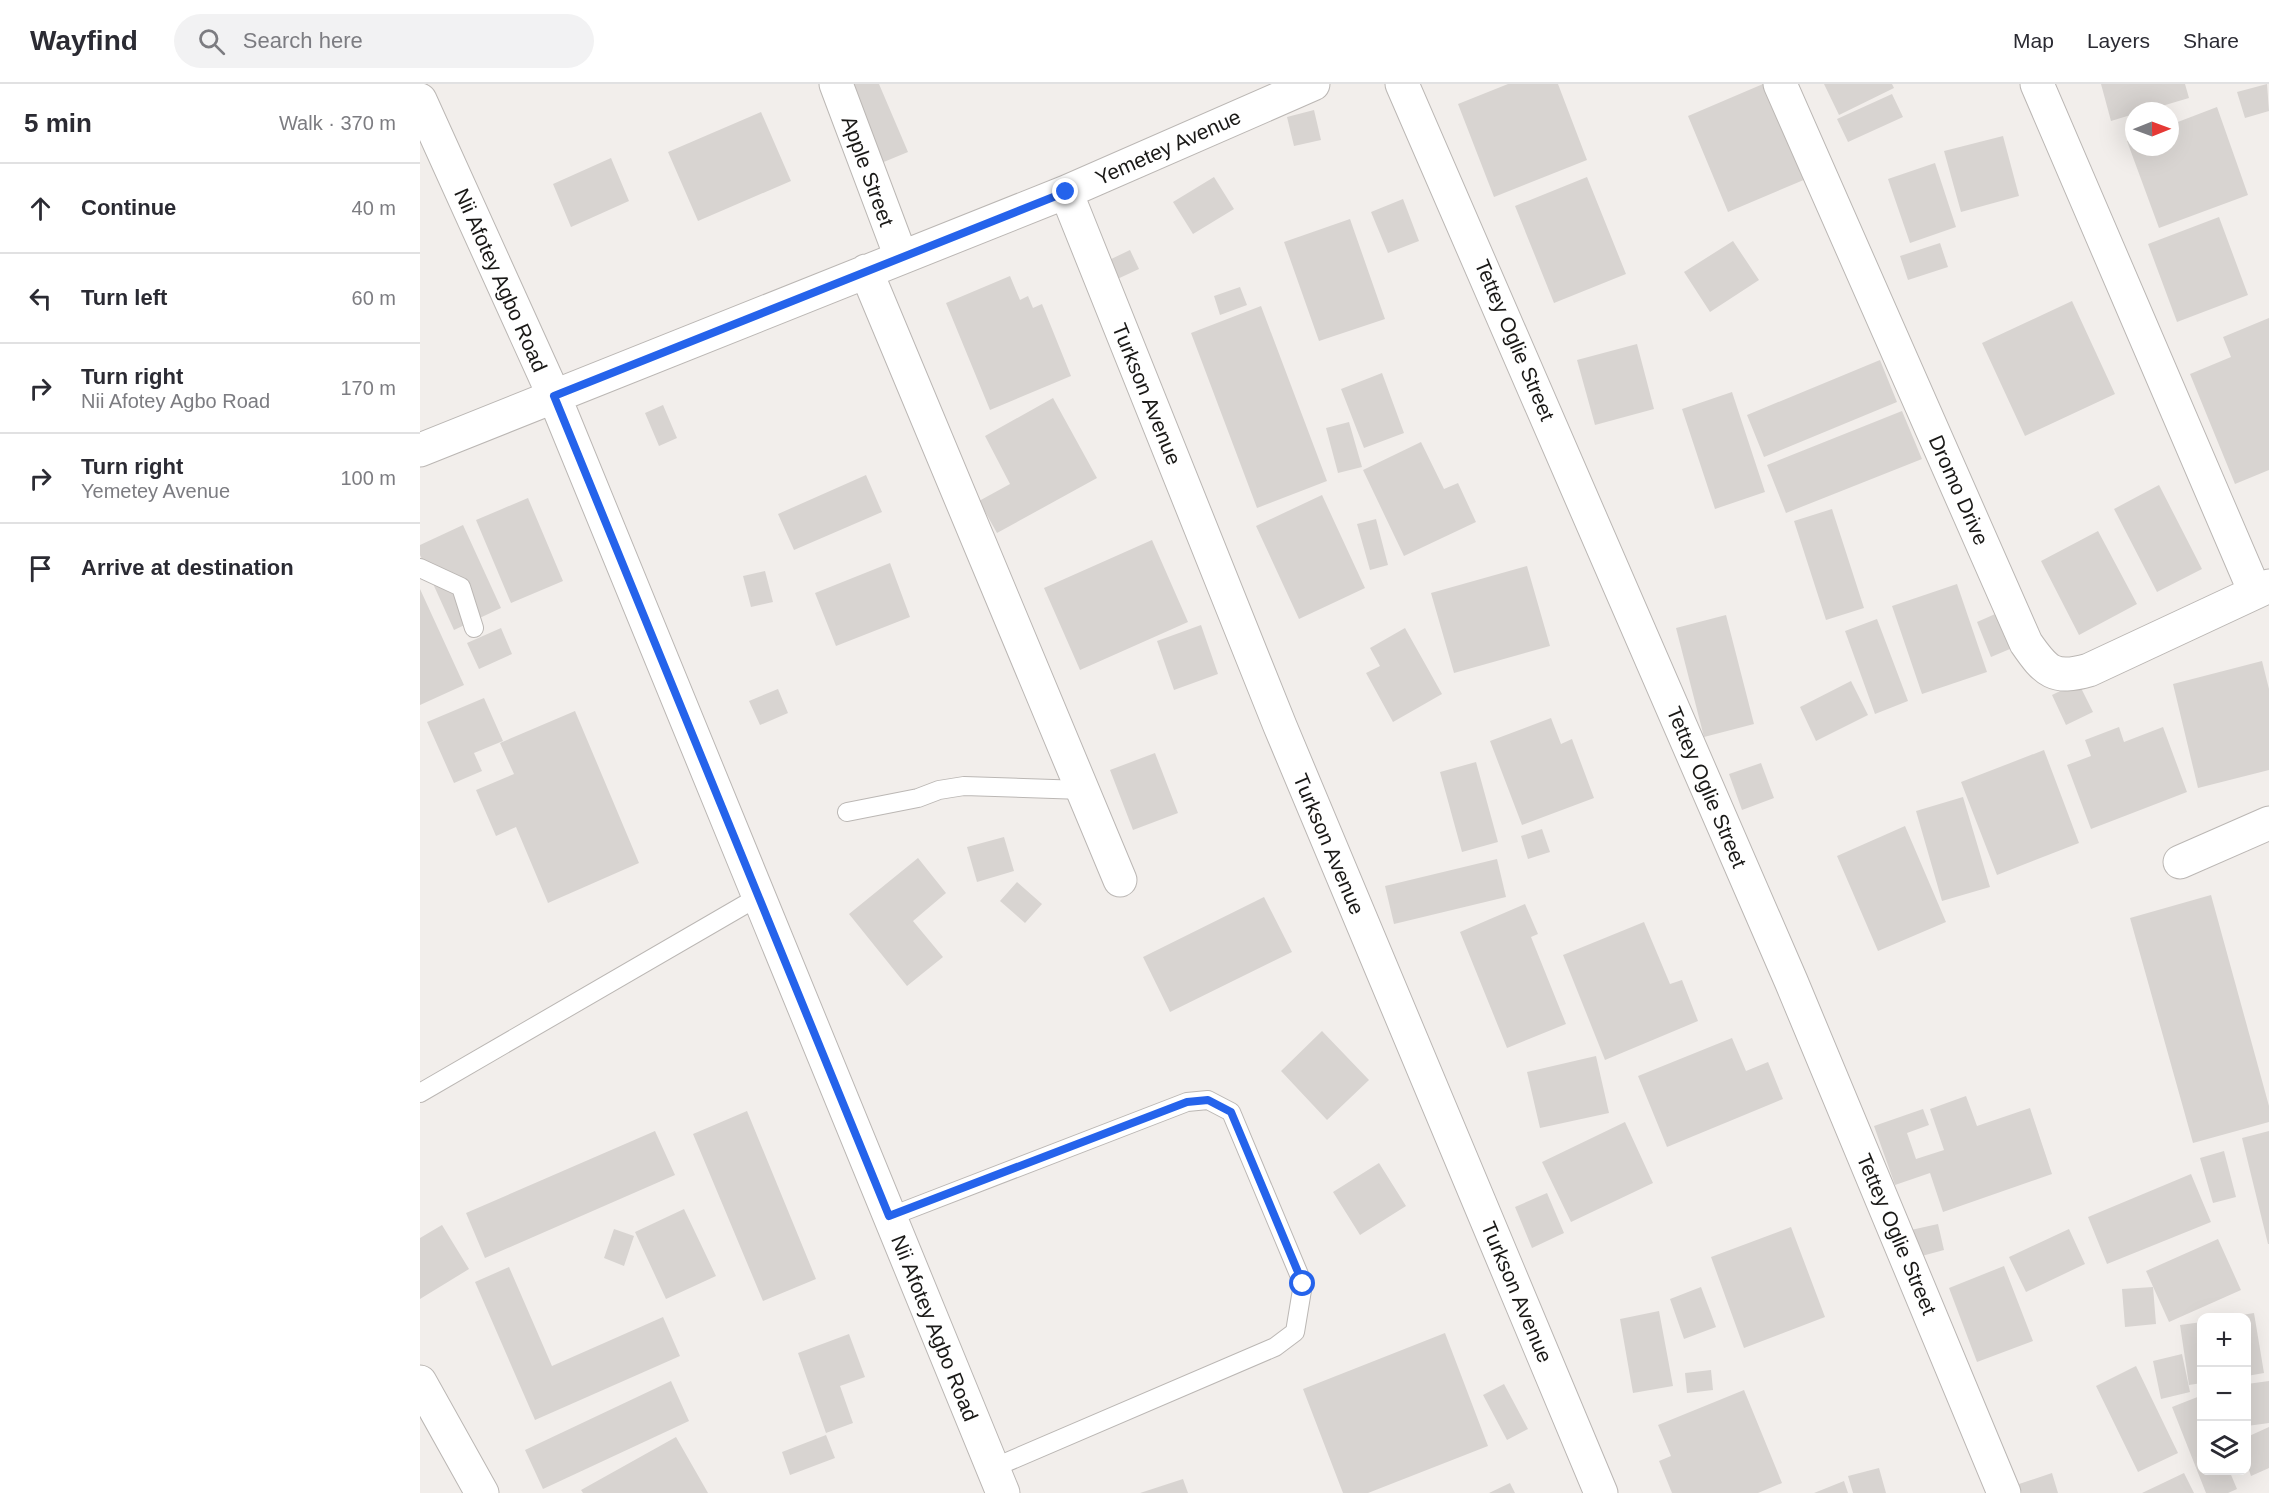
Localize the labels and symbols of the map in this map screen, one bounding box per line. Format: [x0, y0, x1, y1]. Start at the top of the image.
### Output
north arrow [2125, 102, 2179, 156]
street label: Yemetey Avenue [1092, 105, 1244, 189]
street label: Apple Street [837, 113, 899, 229]
route end [1052, 178, 1078, 204]
street label: Nii Afotey Agbo Road [450, 185, 552, 375]
street label: Tettey Oglie Street [1471, 256, 1559, 424]
street label: Turkson Avenue [1108, 320, 1186, 468]
street label: Dromo Drive [1925, 431, 1993, 549]
street label: Tettey Oglie Street [1663, 703, 1751, 871]
street label: Turkson Avenue [1289, 770, 1369, 918]
street label: Tettey Oglie Street [1853, 1150, 1941, 1318]
street label: Turkson Avenue [1477, 1218, 1557, 1366]
street label: Nii Afotey Agbo Road [887, 1232, 983, 1424]
route start [1289, 1270, 1315, 1296]

